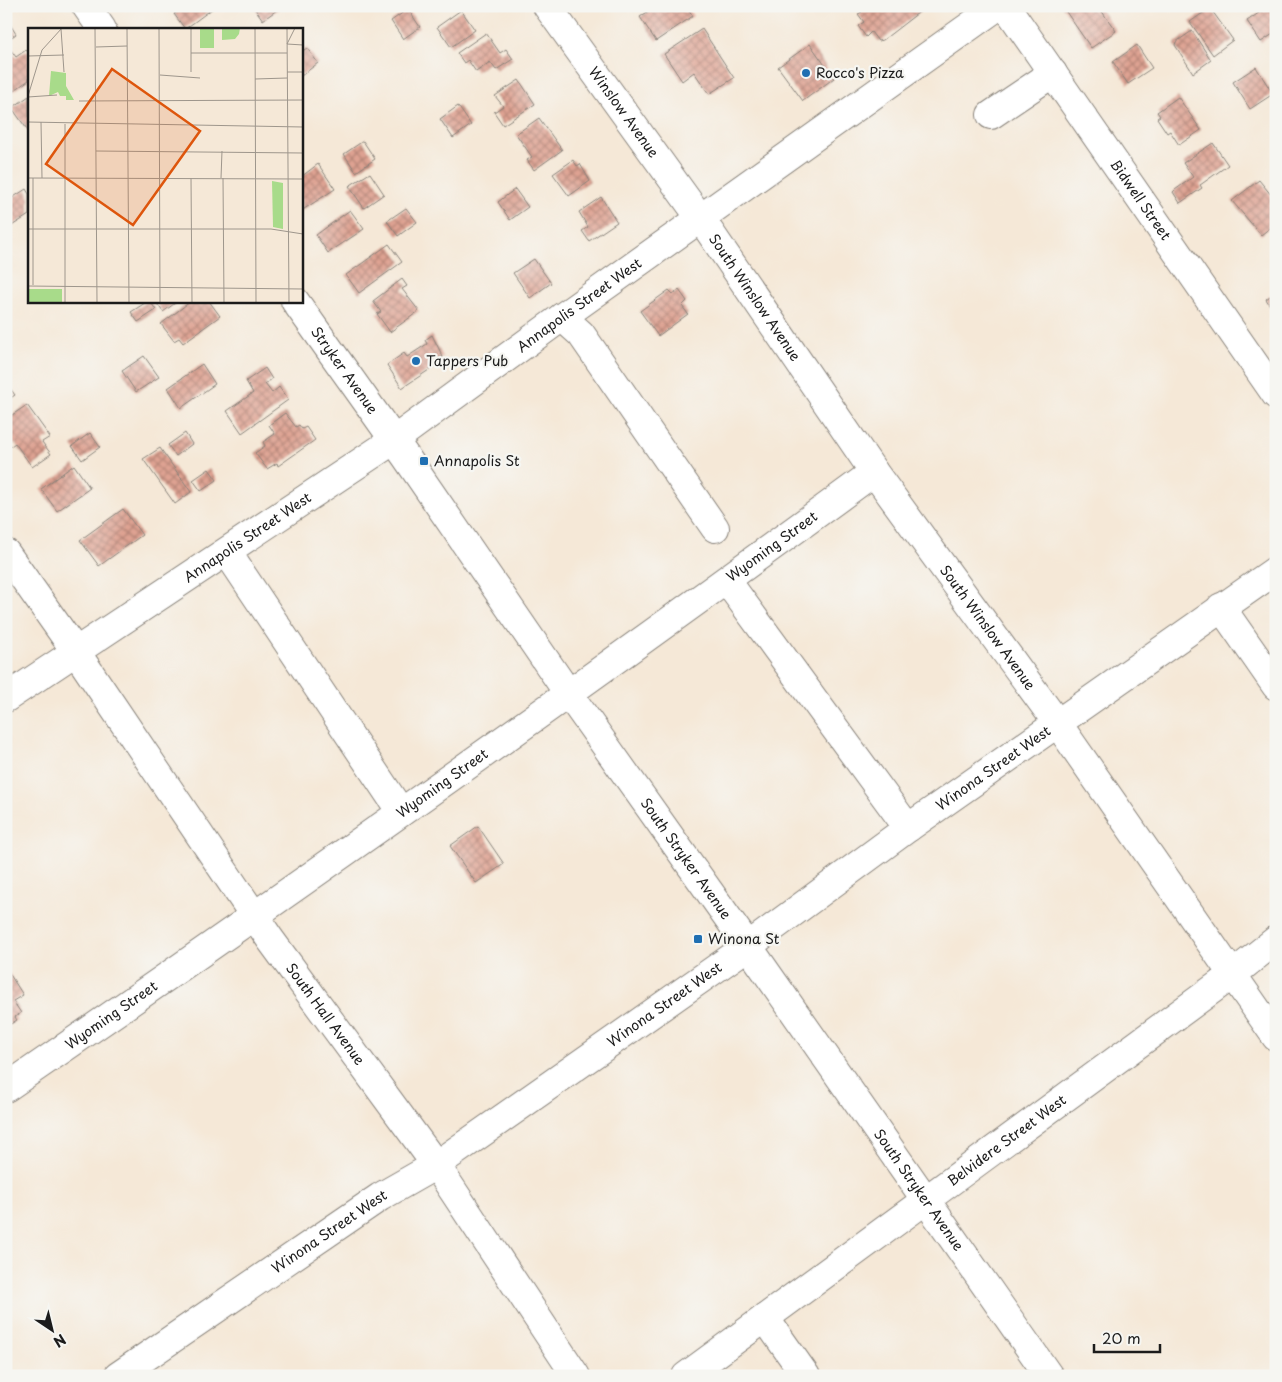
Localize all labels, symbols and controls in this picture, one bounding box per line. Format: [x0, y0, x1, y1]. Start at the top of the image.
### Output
inset map [28, 28, 302, 302]
street label: Winslow Avenue [584, 62, 664, 162]
place label: Rocco's Pizza [816, 62, 904, 83]
marker: Rocco's Pizza [800, 67, 812, 79]
street label: Bidwell Street [1105, 155, 1177, 245]
street label: South Winslow Avenue [704, 229, 806, 365]
street label: Annapolis Street West [512, 252, 646, 357]
street label: Stryker Avenue [306, 322, 383, 418]
place label: Tappers Pub [426, 350, 508, 371]
marker: Tappers Pub [410, 355, 422, 367]
place label: Annapolis St [434, 450, 520, 471]
marker: Annapolis St [418, 455, 430, 467]
street label: Annapolis Street West [179, 487, 316, 587]
street label: Wyoming Street [722, 506, 822, 586]
street label: South Winslow Avenue [935, 561, 1041, 694]
street label: Winona Street West [931, 720, 1055, 815]
street label: Wyoming Street [392, 743, 492, 823]
street label: South Stryker Avenue [636, 793, 737, 924]
place label: Winona St [708, 928, 780, 949]
marker: Winona St [692, 933, 704, 945]
street label: Winona Street West [603, 956, 726, 1052]
street label: South Hall Avenue [281, 959, 370, 1070]
street label: Wyoming Street [61, 975, 162, 1054]
street label: Belvidere Street West [943, 1089, 1071, 1191]
street label: South Stryker Avenue [869, 1124, 969, 1255]
street label: Winona Street West [267, 1184, 391, 1278]
north arrow [28, 1304, 78, 1354]
scale bar [1094, 1322, 1161, 1354]
text: 20 m [1102, 1326, 1141, 1349]
text: N [49, 1329, 70, 1353]

